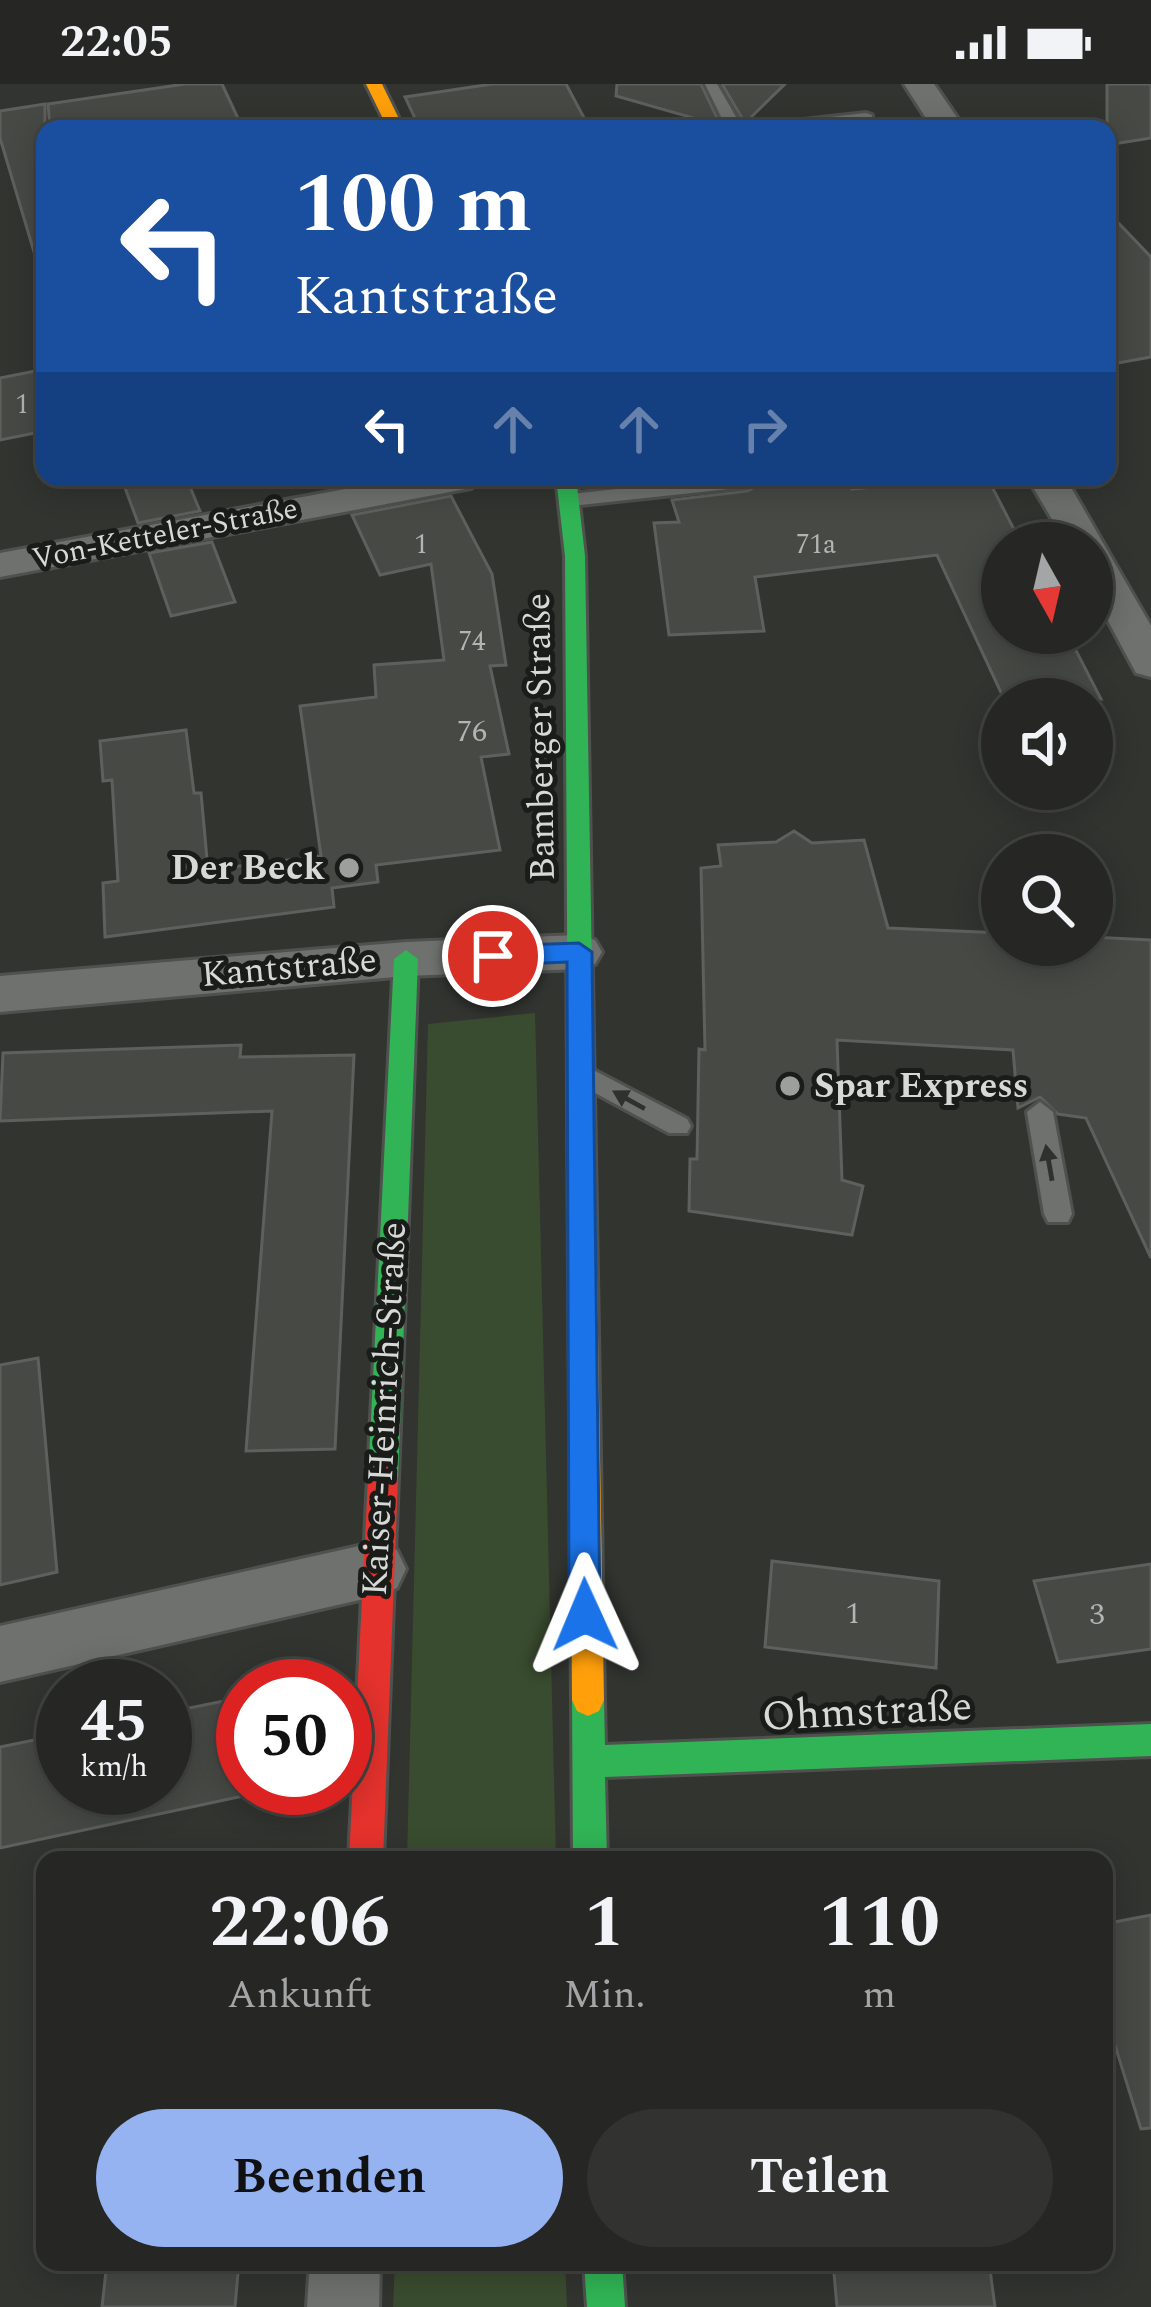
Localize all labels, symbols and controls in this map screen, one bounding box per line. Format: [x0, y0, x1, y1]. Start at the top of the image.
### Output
text: 22:05 [60, 8, 173, 77]
text: 100 m [294, 141, 532, 269]
icon: left [96, 168, 252, 324]
text: Kantstraße [294, 256, 558, 338]
house number: 1 [15, 384, 29, 426]
icon: left [354, 396, 420, 462]
icon: ahead [480, 396, 546, 462]
icon: ahead [606, 396, 672, 462]
icon: right [732, 396, 798, 462]
street label: Von-Ketteler-Straße [28, 486, 302, 582]
north arrow [981, 522, 1113, 654]
map controls [981, 522, 1113, 966]
house number: 1 [414, 524, 428, 566]
house number: 71a [796, 524, 836, 566]
street label: Bamberger Straße [511, 593, 571, 881]
house number: 74 [459, 621, 486, 663]
button: sound [981, 678, 1113, 810]
house number: 76 [457, 709, 487, 755]
button: search [981, 834, 1113, 966]
place label: Der Beck [171, 841, 325, 896]
marker: Der Beck [336, 855, 362, 881]
pin [442, 905, 544, 1007]
icon: arrive [460, 923, 526, 989]
street label: Kantstraße [199, 933, 379, 1003]
place label: Spar Express [814, 1059, 1028, 1114]
marker: Spar Express [777, 1073, 803, 1099]
one-way arrow [612, 1090, 647, 1111]
one-way arrow [1039, 1144, 1058, 1182]
street label: Kaiser-Heinrich-Straße [348, 1221, 422, 1597]
position arrow [522, 1552, 648, 1678]
house number: 1 [846, 1591, 861, 1637]
house number: 3 [1090, 1592, 1105, 1638]
speed limit sign: 50 [216, 1659, 372, 1815]
street label: Ohmstraße [760, 1675, 974, 1749]
text: 45 [80, 1676, 148, 1768]
text: km/h [80, 1744, 148, 1790]
text: 22:06 [209, 1869, 390, 1978]
text: 1 [584, 1869, 625, 1978]
text: 110 [819, 1869, 940, 1978]
text: Ankunft [227, 1966, 372, 2025]
text: Min. [563, 1966, 645, 2025]
text: m [862, 1966, 896, 2025]
button: Beenden [96, 2109, 563, 2247]
button: Teilen [587, 2109, 1053, 2247]

